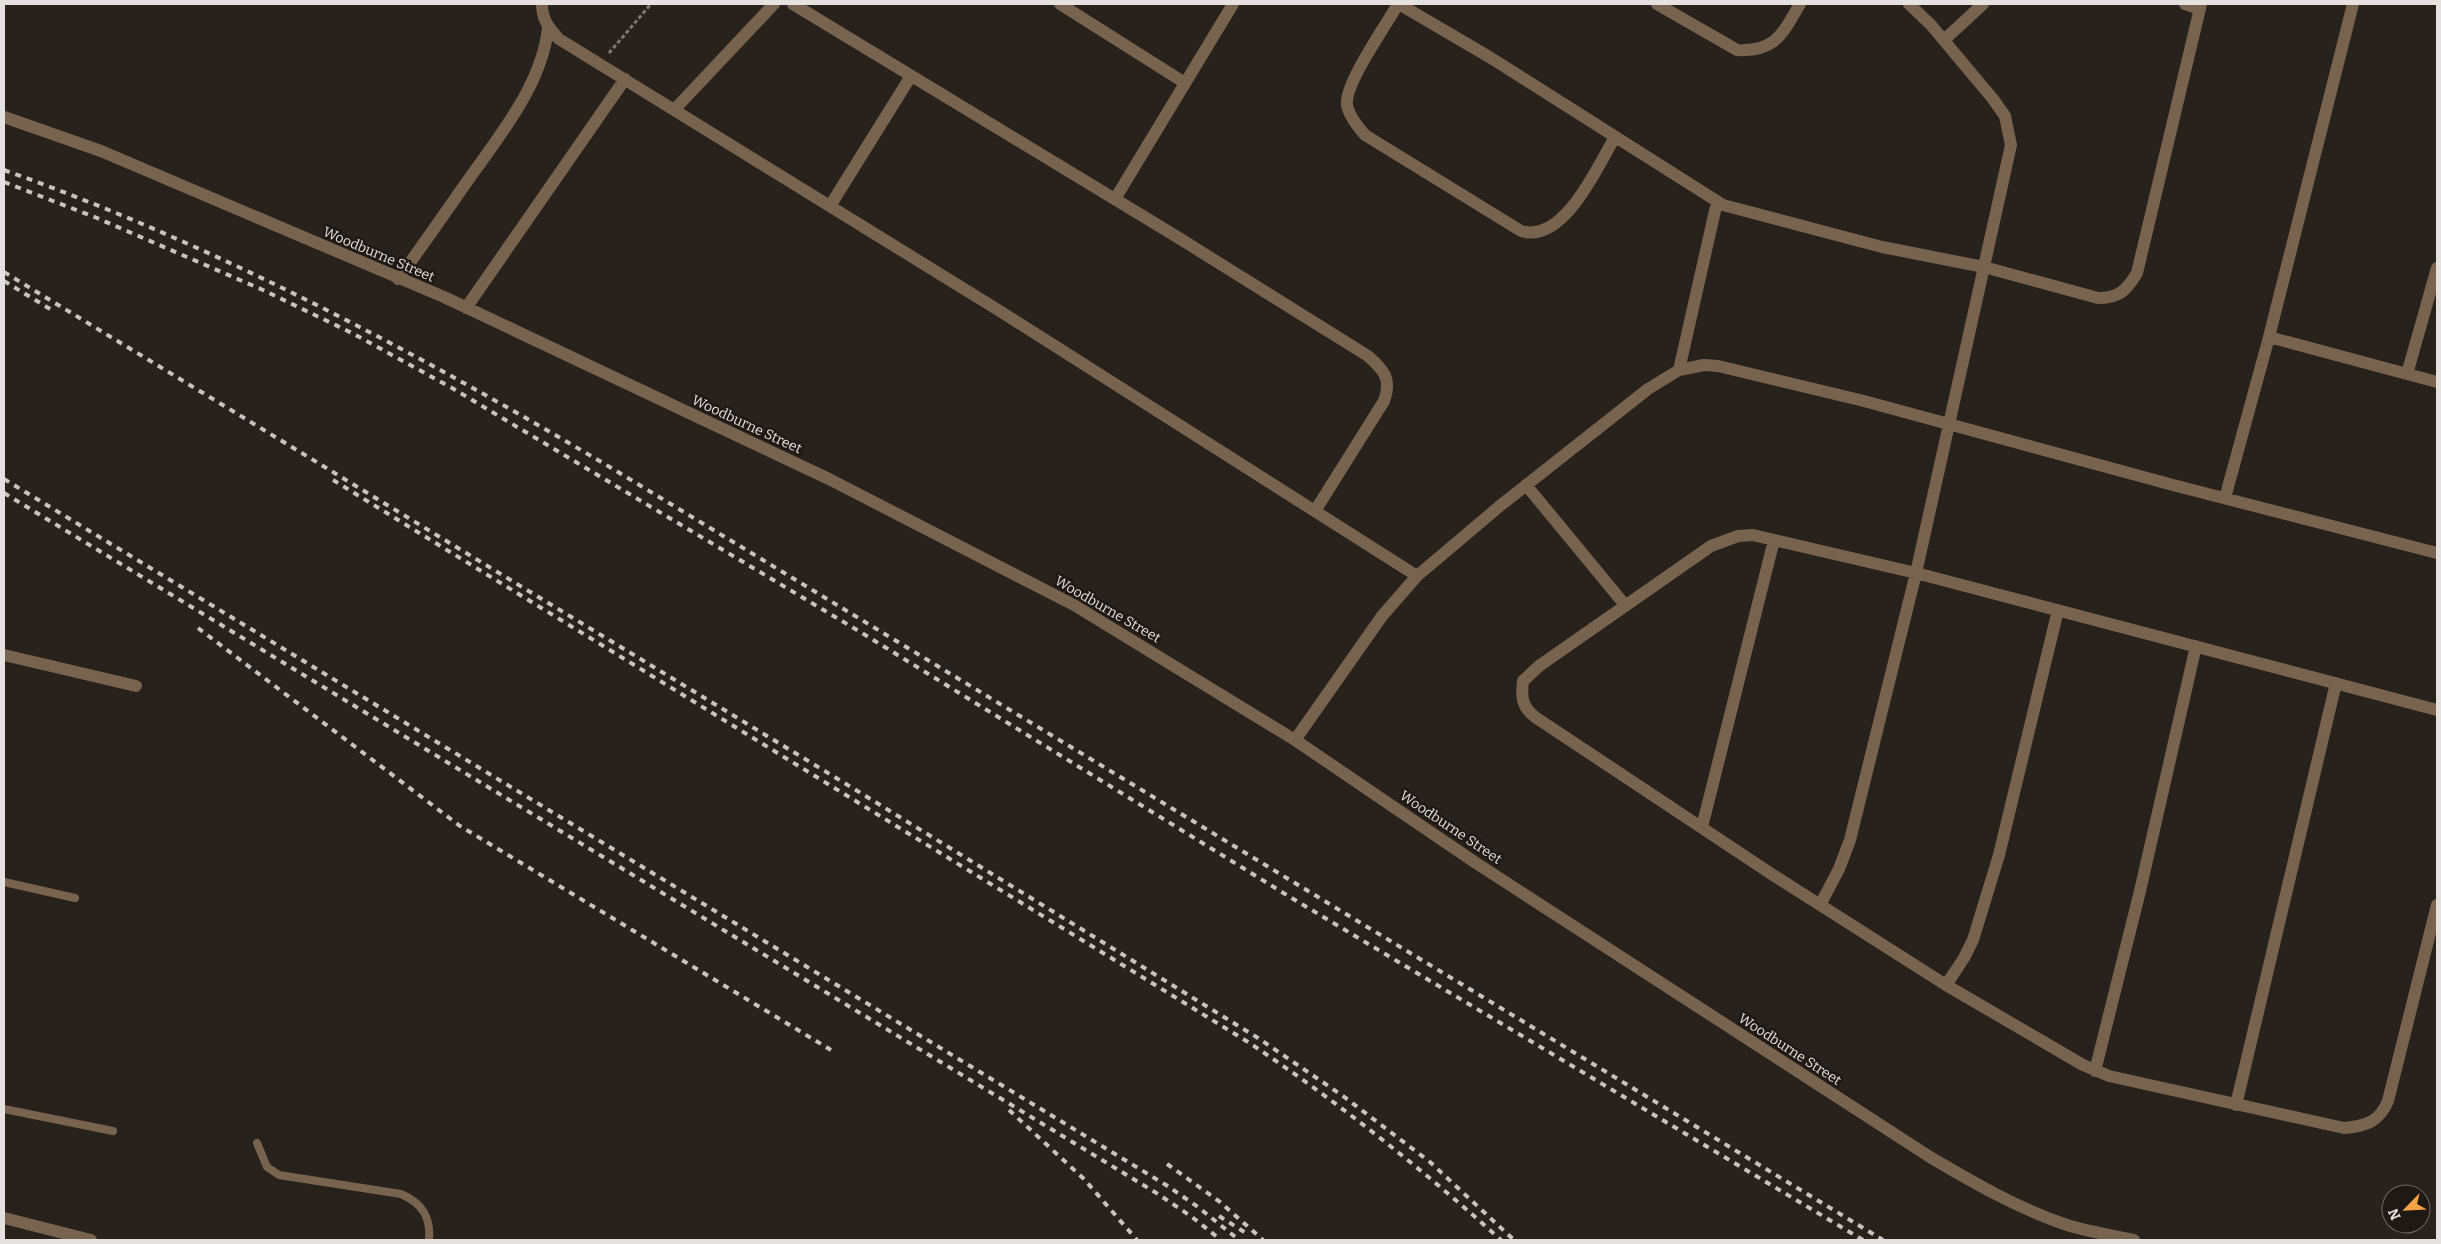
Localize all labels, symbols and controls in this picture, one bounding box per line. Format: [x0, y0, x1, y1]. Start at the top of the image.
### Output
street label: Woodburne Street [321, 223, 437, 286]
street label: Woodburne Street [689, 392, 804, 457]
street label: Woodburne Street [1052, 572, 1164, 647]
street label: Woodburne Street [1396, 787, 1505, 868]
street label: Woodburne Street [1735, 1010, 1844, 1089]
north arrow [2381, 1184, 2431, 1234]
text: N [2385, 1206, 2405, 1222]

